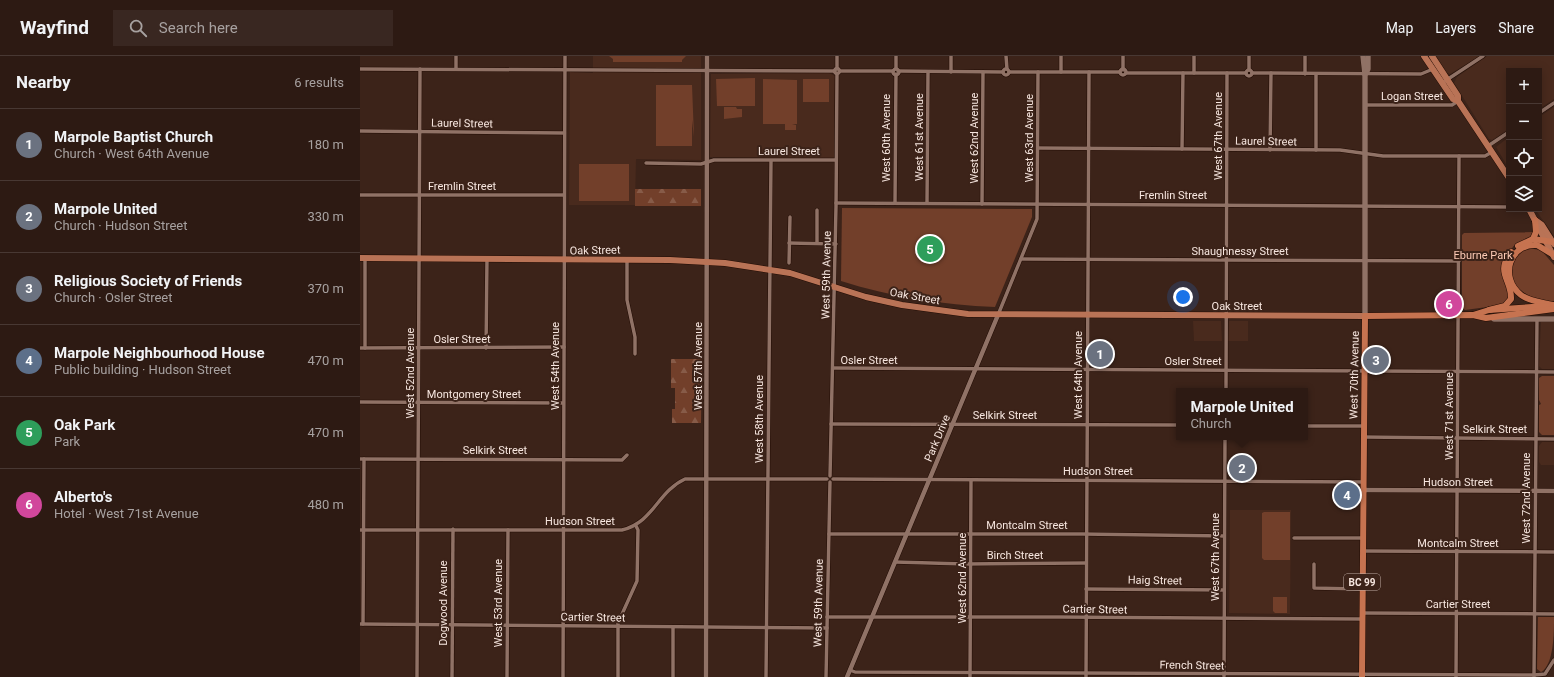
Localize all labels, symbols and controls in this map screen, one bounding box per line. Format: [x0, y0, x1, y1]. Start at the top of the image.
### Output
search box [113, 10, 393, 46]
text: Wayfind [20, 16, 89, 39]
icon: search [127, 17, 149, 39]
text: Search here [159, 19, 238, 37]
text: Map [1386, 20, 1413, 36]
text: Layers [1435, 20, 1476, 36]
text: Share [1498, 20, 1534, 36]
map controls [1506, 68, 1542, 212]
button: + [1506, 68, 1542, 104]
text: Nearby [16, 72, 71, 92]
text: 6 results [294, 75, 344, 90]
street label: Logan Street [1381, 90, 1443, 103]
street label: West 62nd Avenue [968, 92, 981, 183]
street label: West 67th Avenue [1212, 92, 1225, 180]
street label: West 61st Avenue [913, 93, 926, 181]
street label: West 60th Avenue [880, 94, 893, 182]
street label: West 63rd Avenue [1023, 94, 1036, 182]
button: − [1506, 104, 1542, 140]
street label: Laurel Street [431, 116, 493, 131]
text: Marpole Baptist Church [54, 128, 213, 146]
street label: Laurel Street [1235, 134, 1297, 149]
text: 1 [25, 137, 33, 152]
text: 180 m [307, 137, 344, 152]
button: locate [1506, 140, 1542, 176]
street label: Laurel Street [758, 145, 820, 158]
text: Church · West 64th Avenue [54, 146, 209, 161]
button: layers [1506, 176, 1542, 212]
street label: Fremlin Street [428, 180, 497, 193]
street label: Fremlin Street [1139, 189, 1208, 202]
text: Marpole United [54, 200, 157, 218]
text: 2 [25, 209, 33, 224]
text: 330 m [307, 209, 344, 224]
text: Church · Hudson Street [54, 218, 187, 233]
street label: West 59th Avenue [819, 231, 834, 319]
pin: 5 [917, 234, 943, 264]
street label: Oak Street [569, 244, 621, 257]
street label: Shaughnessy Street [1191, 245, 1289, 258]
park label: Eburne Park [1453, 249, 1513, 262]
text: Religious Society of Friends [54, 272, 242, 290]
text: 3 [25, 281, 33, 296]
text: 370 m [307, 281, 344, 296]
street label: Oak Street [889, 286, 941, 307]
your location [1173, 287, 1193, 307]
pin: 6 [1436, 289, 1462, 319]
text: Church · Osler Street [54, 290, 173, 305]
street label: Oak Street [1212, 300, 1263, 313]
street label: West 54th Avenue [549, 322, 562, 410]
street label: West 57th Avenue [692, 322, 705, 410]
street label: West 52nd Avenue [404, 327, 417, 418]
street label: West 64th Avenue [1072, 331, 1085, 419]
street label: West 70th Avenue [1347, 331, 1362, 419]
street label: Osler Street [433, 333, 491, 346]
pin: 1 [1087, 339, 1113, 369]
text: Marpole Neighbourhood House [54, 344, 265, 362]
pin: 3 [1363, 345, 1389, 375]
text: 4 [25, 353, 33, 368]
text: 470 m [307, 353, 344, 368]
street label: Osler Street [840, 354, 898, 367]
street label: Osler Street [1164, 355, 1222, 368]
text: Public building · Hudson Street [54, 362, 231, 377]
street label: West 71st Avenue [1443, 372, 1456, 460]
street label: West 58th Avenue [753, 375, 766, 463]
street label: Montgomery Street [427, 388, 522, 401]
popup [1176, 388, 1308, 440]
text: Marpole United [1190, 398, 1294, 416]
street label: Selkirk Street [973, 409, 1038, 422]
street label: Park Drive [922, 413, 953, 464]
text: Oak Park [54, 416, 115, 434]
text: Church [1190, 416, 1231, 431]
street label: Selkirk Street [1463, 423, 1528, 436]
text: 5 [25, 425, 33, 440]
text: 470 m [307, 425, 344, 440]
text: Park [54, 434, 80, 449]
street label: Selkirk Street [463, 444, 528, 457]
street label: West 72nd Avenue [1520, 452, 1533, 543]
pin: 2 [1229, 453, 1255, 483]
street label: Hudson Street [1063, 465, 1133, 478]
street label: Hudson Street [1423, 476, 1493, 489]
pin: 4 [1334, 480, 1360, 510]
text: Alberto's [54, 488, 113, 506]
text: 6 [25, 497, 33, 512]
text: 480 m [307, 497, 344, 512]
text: Hotel · West 71st Avenue [54, 506, 199, 521]
street label: West 67th Avenue [1209, 513, 1222, 601]
street label: Hudson Street [545, 515, 615, 528]
street label: Montcalm Street [986, 519, 1068, 532]
street label: West 62nd Avenue [956, 532, 969, 623]
street label: Montcalm Street [1417, 537, 1499, 550]
street label: Birch Street [987, 549, 1044, 562]
street label: West 53rd Avenue [492, 559, 505, 647]
street label: West 59th Avenue [811, 559, 826, 647]
street label: Dogwood Avenue [437, 560, 450, 646]
street label: Haig Street [1128, 574, 1183, 587]
road number: BC 99 [1344, 574, 1380, 590]
street label: Cartier Street [1426, 598, 1491, 611]
street label: Cartier Street [1063, 602, 1128, 617]
street label: Cartier Street [561, 610, 626, 625]
street label: French Street [1159, 658, 1225, 673]

